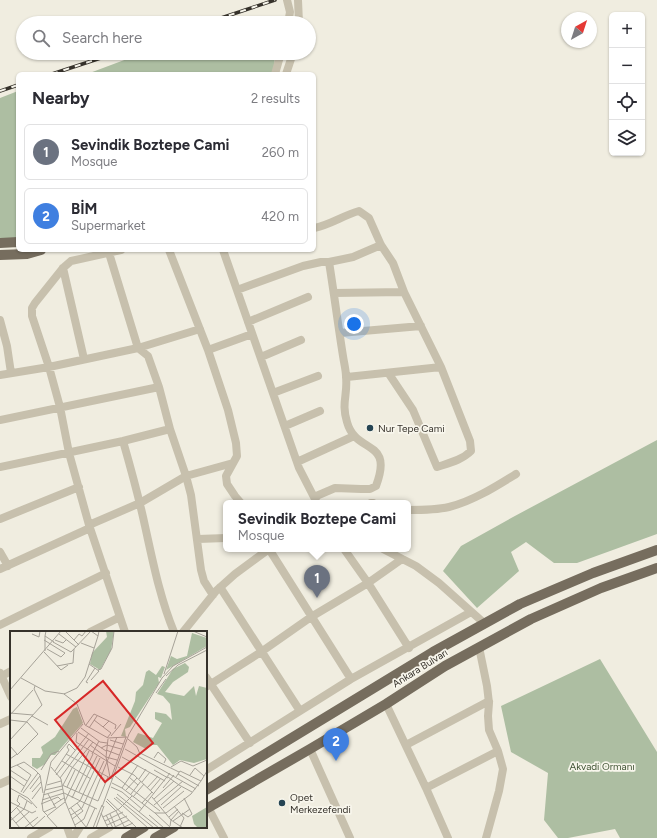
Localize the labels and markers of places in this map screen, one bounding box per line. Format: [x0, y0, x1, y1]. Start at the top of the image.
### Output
place label: Nur Tepe Cami [378, 422, 445, 435]
marker: Nur Tepe Cami [365, 423, 375, 433]
pin: 1 [304, 565, 330, 598]
pin: 2 [323, 728, 349, 761]
place label: Opet Merkezefendi [290, 791, 351, 816]
marker: Opet Merkezefendi [277, 798, 287, 808]

